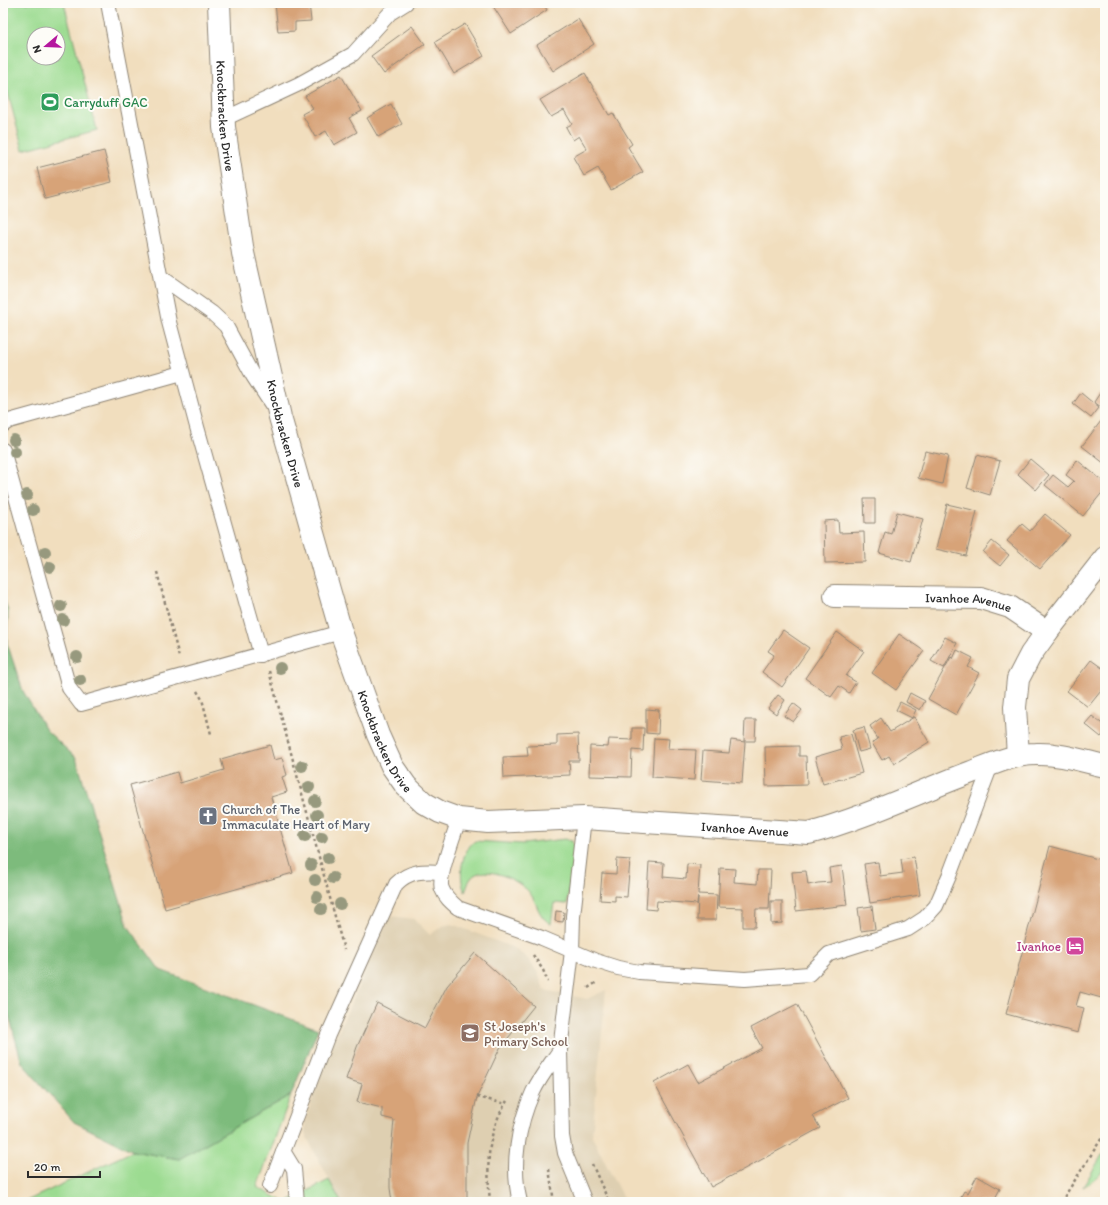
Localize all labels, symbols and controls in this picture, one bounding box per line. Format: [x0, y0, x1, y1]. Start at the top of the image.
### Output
north arrow [26, 26, 66, 66]
text: N [30, 43, 44, 55]
street label: Knockbracken Drive [214, 60, 238, 172]
sports icon: Carryduff GAC [39, 91, 61, 113]
place label: Carryduff GAC [64, 95, 148, 110]
street label: Knockbracken Drive [264, 378, 307, 489]
street label: Ivanhoe Avenue [925, 590, 1014, 615]
street label: Knockbracken Drive [355, 688, 415, 795]
place label: Church of The Immaculate Heart of Mary [222, 802, 370, 832]
church icon: Church of The Immaculate Heart of Mary [197, 805, 219, 827]
street label: Ivanhoe Avenue [701, 818, 789, 839]
hotel icon: Ivanhoe [1064, 935, 1086, 957]
place label: Ivanhoe [1017, 939, 1061, 954]
place label: St Joseph's Primary School [484, 1019, 568, 1049]
school or university icon: St Joseph's Primary School [459, 1022, 481, 1044]
scale bar [28, 1153, 100, 1179]
text: 20 m [34, 1160, 61, 1174]

